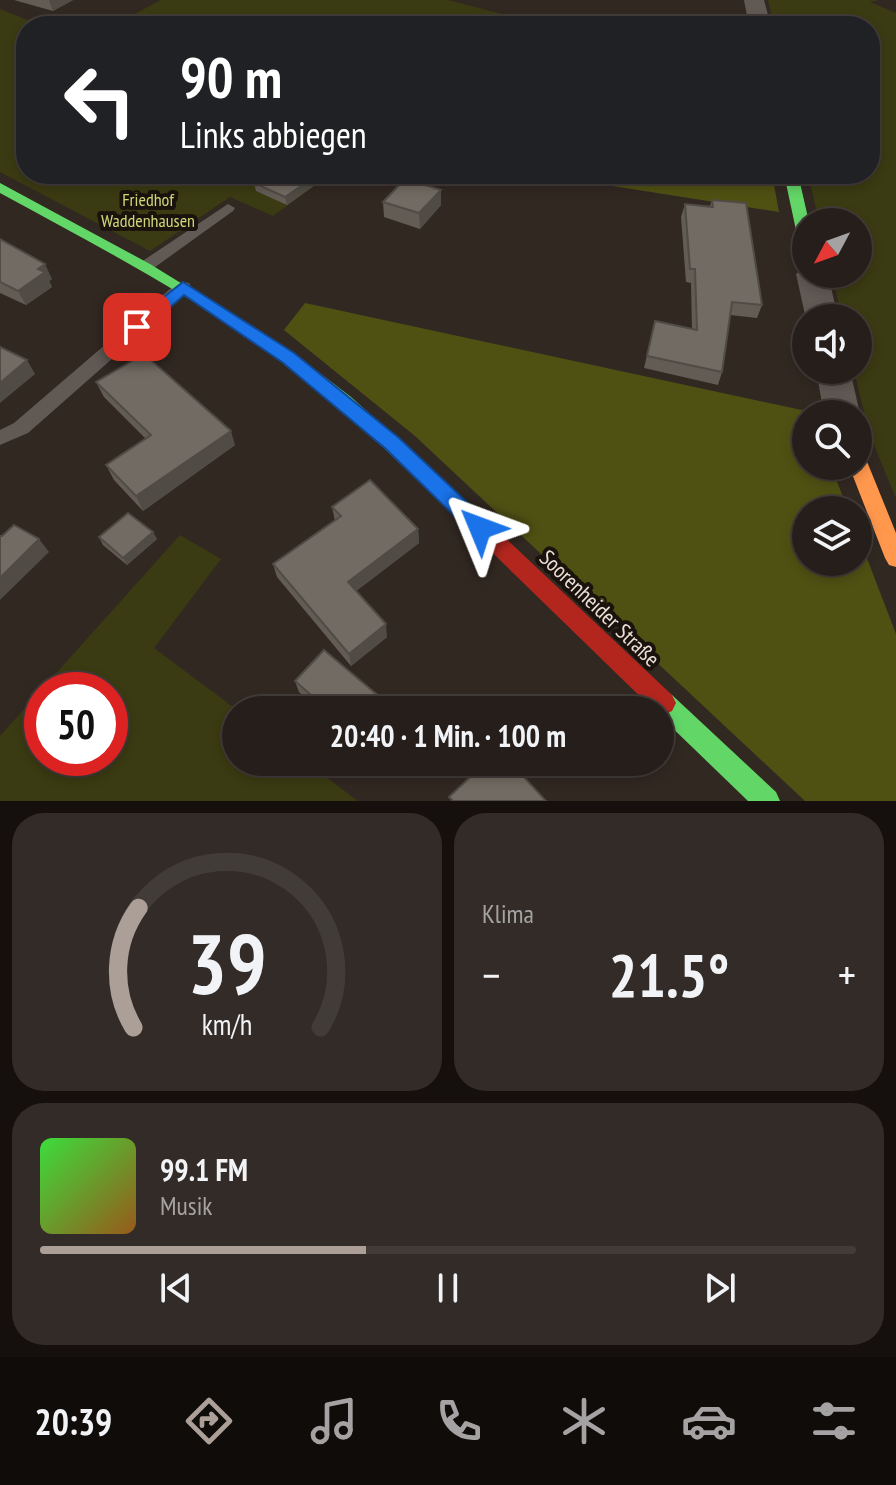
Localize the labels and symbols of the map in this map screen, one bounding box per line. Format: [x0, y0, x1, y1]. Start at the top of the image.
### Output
park label: Friedhof Waddenhausen [101, 188, 195, 232]
north arrow [792, 208, 872, 288]
pin [103, 293, 171, 361]
position arrow [438, 486, 522, 570]
street label: Soorenheider Straße [534, 544, 666, 672]
speed limit sign: 50 [24, 672, 128, 776]

